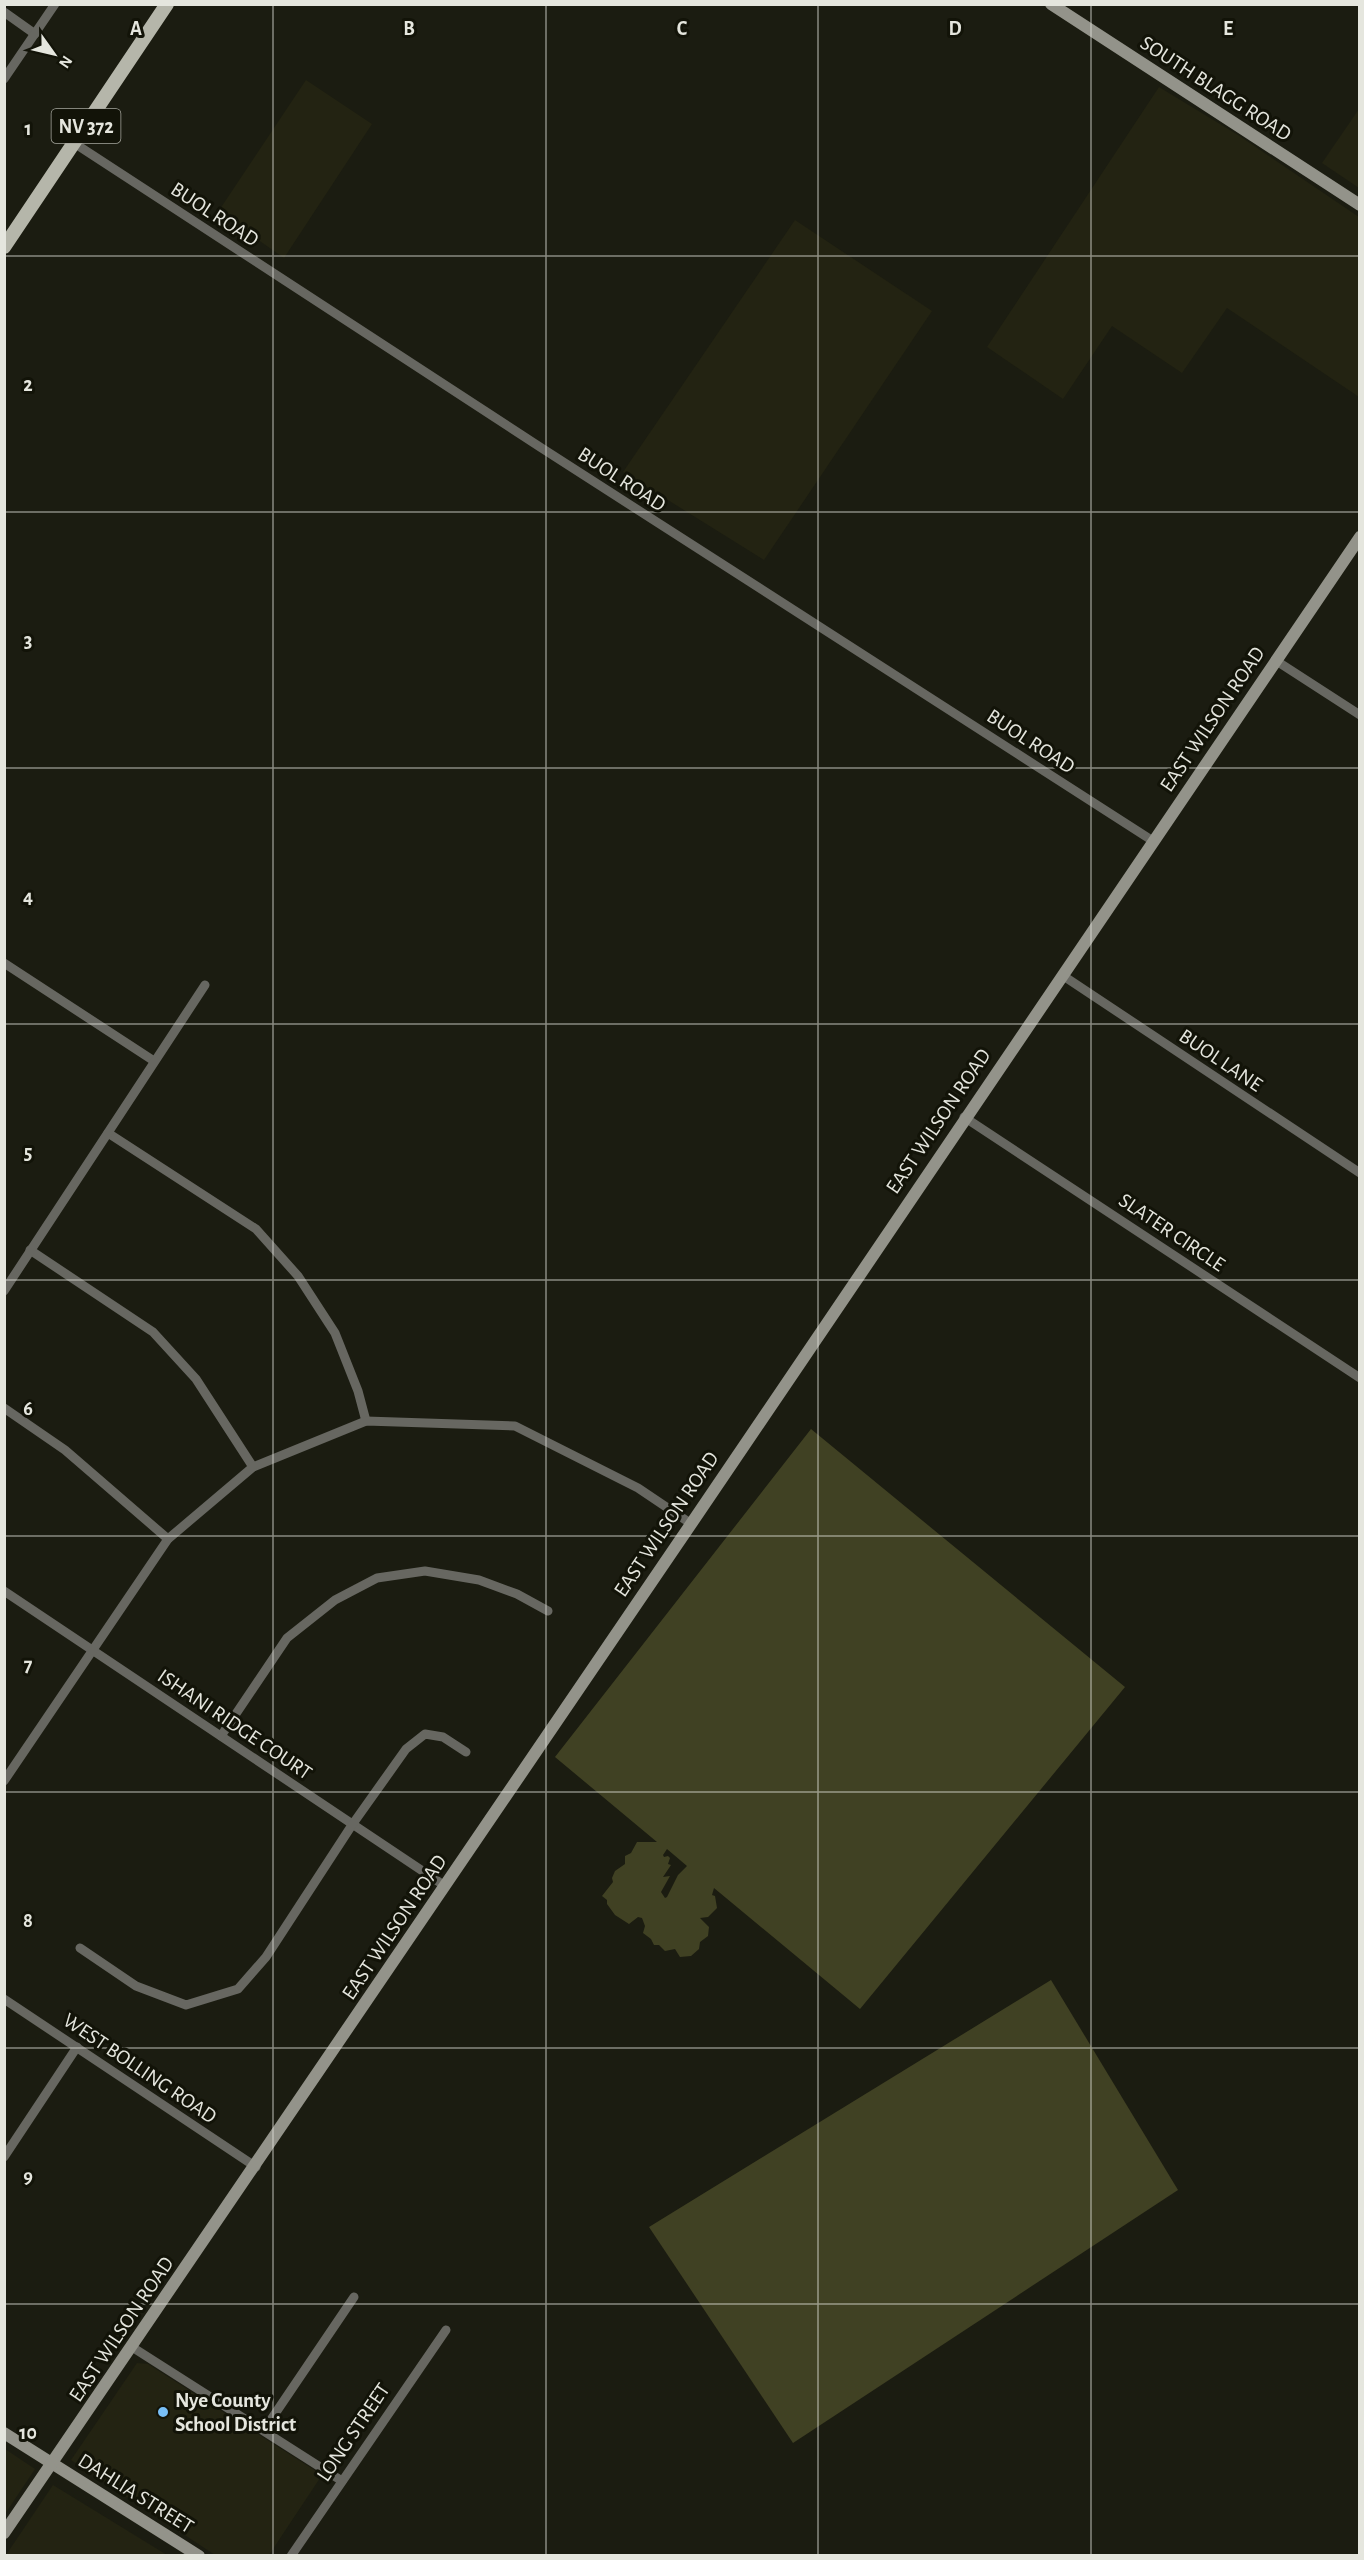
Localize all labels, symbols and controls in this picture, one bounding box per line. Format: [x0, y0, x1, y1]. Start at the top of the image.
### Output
text: A [130, 19, 142, 39]
text: B [403, 19, 415, 39]
text: C [677, 19, 688, 39]
text: D [948, 19, 962, 39]
text: E [1223, 19, 1233, 39]
north arrow [24, 24, 84, 84]
street label: SOUTH BLAGG ROAD [1137, 32, 1295, 145]
text: N [56, 53, 75, 71]
road number: NV 372 [52, 109, 121, 143]
text: 1 [24, 119, 32, 139]
street label: BUOL ROAD [167, 178, 262, 250]
text: 2 [23, 375, 33, 395]
street label: BUOL ROAD [574, 443, 669, 515]
text: 3 [24, 631, 32, 651]
street label: EAST WILSON ROAD [1156, 643, 1269, 796]
street label: BUOL ROAD [983, 705, 1078, 777]
text: 4 [23, 887, 33, 907]
street label: BUOL LANE [1175, 1025, 1266, 1096]
street label: EAST WILSON ROAD [882, 1045, 995, 1198]
text: 5 [24, 1143, 32, 1163]
street label: SLATER CIRCLE [1115, 1189, 1229, 1275]
text: 6 [23, 1399, 33, 1419]
street label: EAST WILSON ROAD [610, 1448, 723, 1601]
text: 7 [24, 1655, 33, 1675]
street label: ISHANI RIDGE COURT [154, 1665, 316, 1784]
street label: EAST WILSON ROAD [338, 1851, 451, 2004]
text: 8 [23, 1911, 33, 1931]
street label: WEST BOLLING ROAD [59, 2009, 220, 2127]
text: 9 [23, 2167, 33, 2187]
street label: EAST WILSON ROAD [65, 2253, 178, 2406]
street label: LONG STREET [313, 2379, 394, 2485]
place label: Nye County School District [175, 2390, 296, 2435]
marker: Nye County School District [156, 2405, 170, 2419]
text: 10 [19, 2423, 37, 2443]
street label: DAHLIA STREET [74, 2450, 197, 2537]

